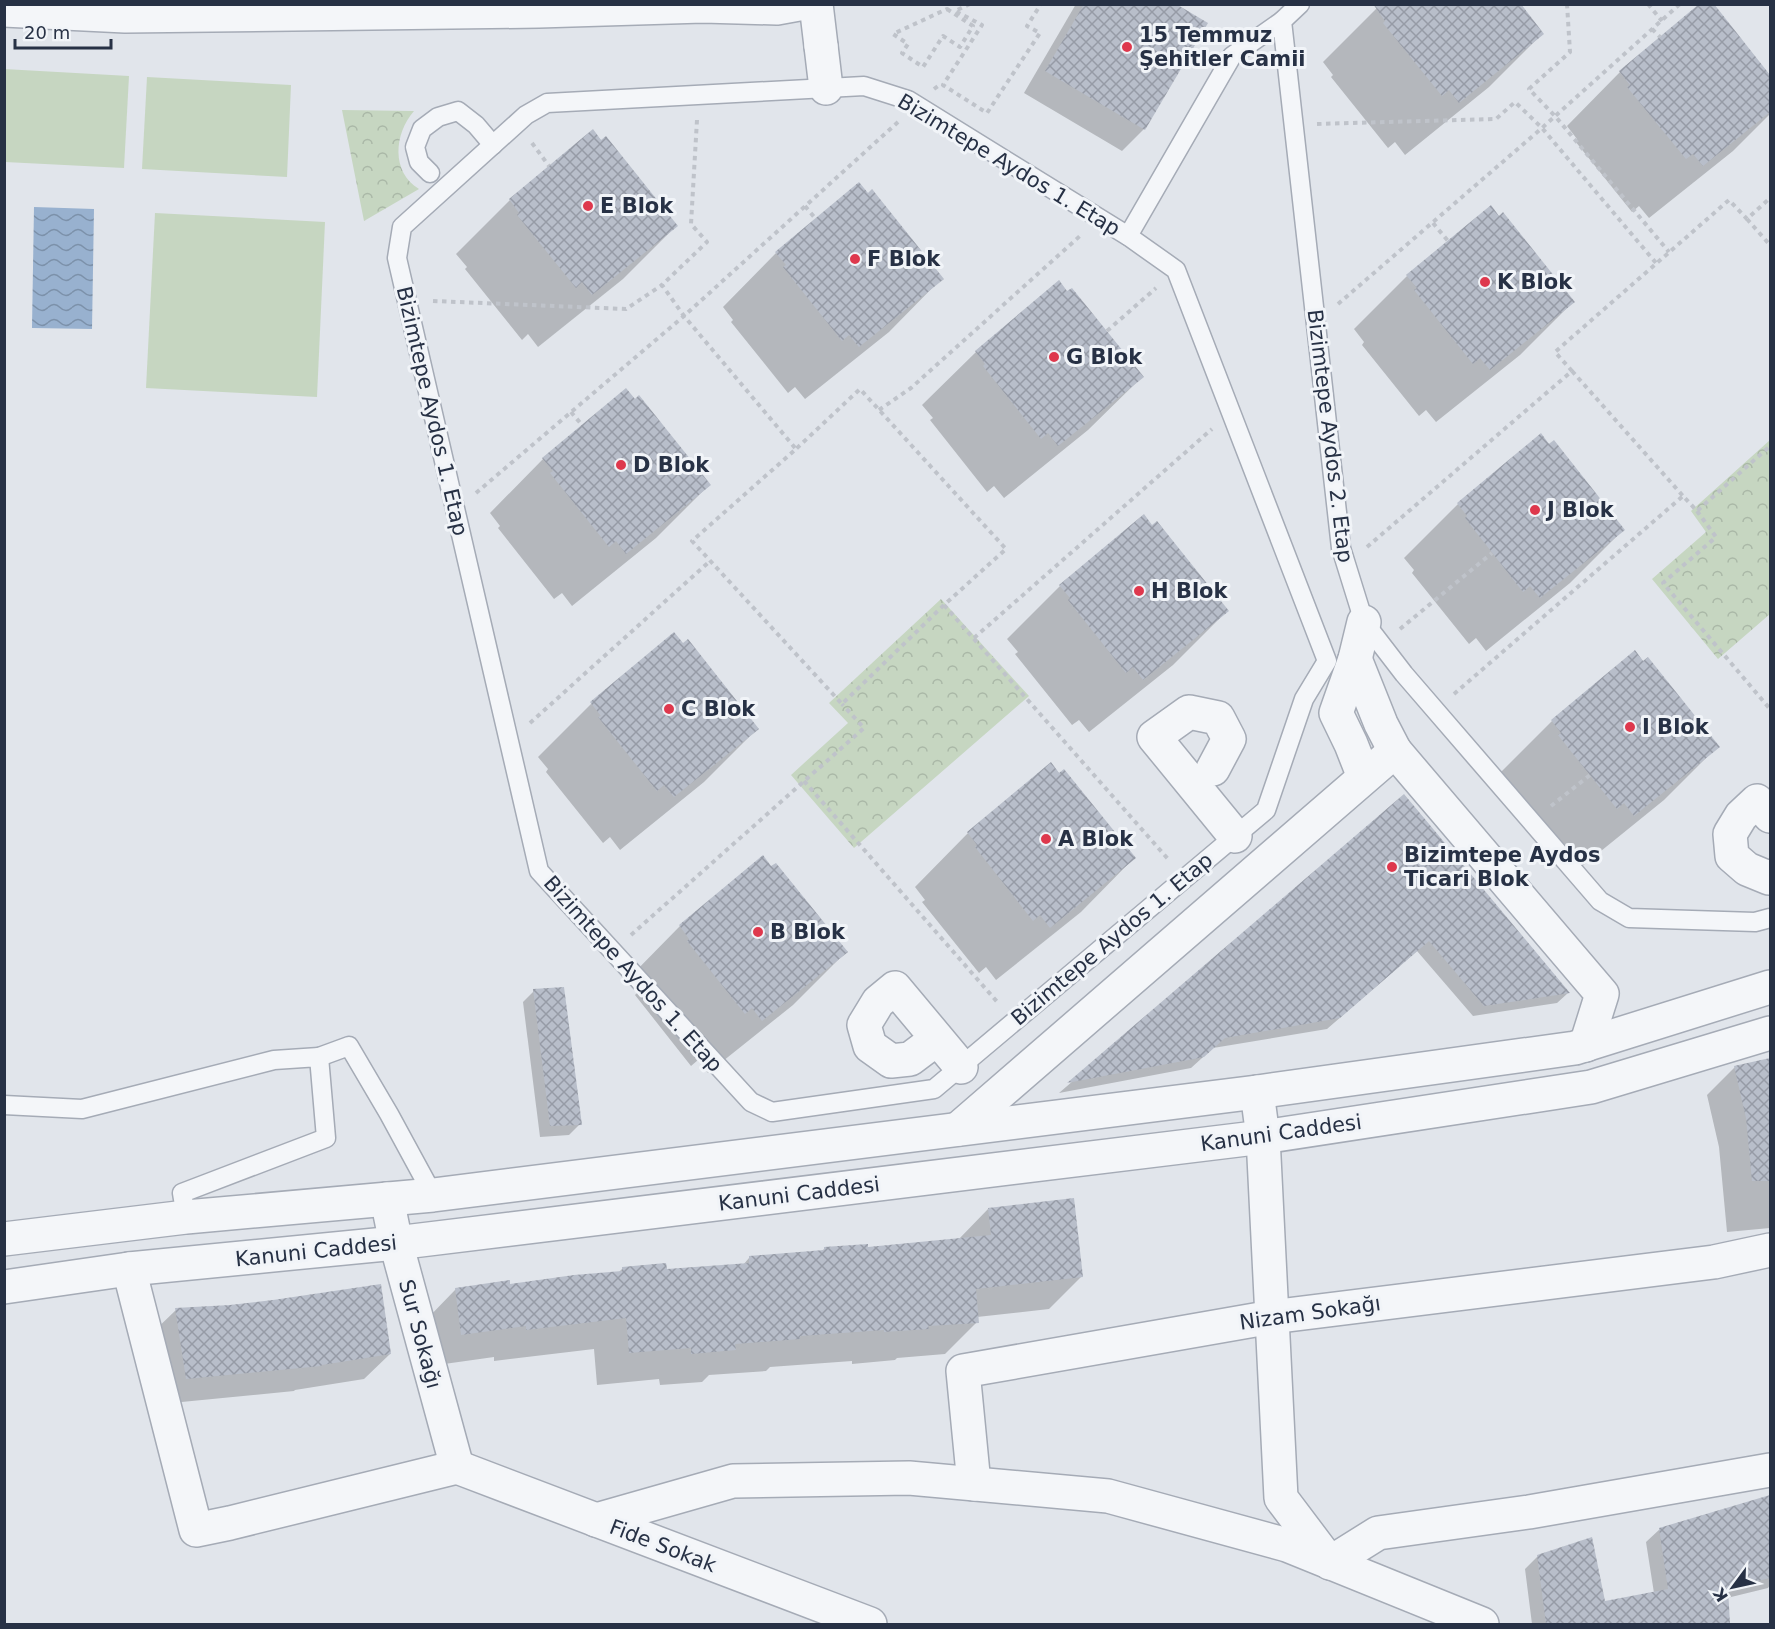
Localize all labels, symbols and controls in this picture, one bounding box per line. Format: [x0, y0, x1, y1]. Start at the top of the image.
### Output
scale bar [15, 12, 111, 50]
text: 20 m [24, 22, 70, 43]
place label: 15 Temmuz Şehitler Camii [1139, 23, 1306, 71]
marker: 15 Temmuz Şehitler Camii [1120, 40, 1134, 54]
street label: Bizimtepe Aydos 1. Etap [893, 89, 1125, 241]
place label: E Blok [600, 194, 674, 218]
marker: E Blok [581, 199, 595, 213]
place label: F Blok [867, 247, 941, 271]
marker: F Blok [848, 252, 862, 266]
place label: K Blok [1497, 270, 1573, 294]
marker: K Blok [1478, 275, 1492, 289]
street label: Bizimtepe Aydos 1. Etap [392, 284, 472, 538]
street label: Bizimtepe Aydos 2. Etap [1303, 308, 1357, 564]
place label: G Blok [1066, 345, 1143, 369]
marker: G Blok [1047, 350, 1061, 364]
place label: D Blok [633, 453, 710, 477]
marker: D Blok [614, 458, 628, 472]
place label: J Blok [1545, 498, 1615, 522]
marker: J Blok [1528, 503, 1542, 517]
place label: H Blok [1151, 579, 1229, 603]
marker: H Blok [1132, 584, 1146, 598]
place label: C Blok [681, 697, 756, 721]
marker: C Blok [662, 702, 676, 716]
place label: I Blok [1642, 715, 1710, 739]
marker: I Blok [1623, 720, 1637, 734]
place label: A Blok [1058, 827, 1134, 851]
marker: A Blok [1039, 832, 1053, 846]
place label: Bizimtepe Aydos Ticari Blok [1404, 843, 1601, 891]
street label: Bizimtepe Aydos 1. Etap [1007, 848, 1217, 1030]
marker: Bizimtepe Aydos Ticari Blok [1385, 860, 1399, 874]
street label: Bizimtepe Aydos 1. Etap [539, 871, 727, 1077]
place label: B Blok [770, 920, 846, 944]
marker: B Blok [751, 925, 765, 939]
street label: Kanuni Caddesi [1199, 1110, 1363, 1156]
street label: Kanuni Caddesi [717, 1172, 881, 1216]
street label: Kanuni Caddesi [234, 1231, 398, 1271]
street label: Sur Sokağı [394, 1277, 446, 1391]
street label: Nizam Sokağı [1238, 1291, 1382, 1335]
street label: Fide Sokak [606, 1515, 721, 1578]
north arrow [1703, 1557, 1763, 1617]
text: K [1709, 1584, 1732, 1605]

